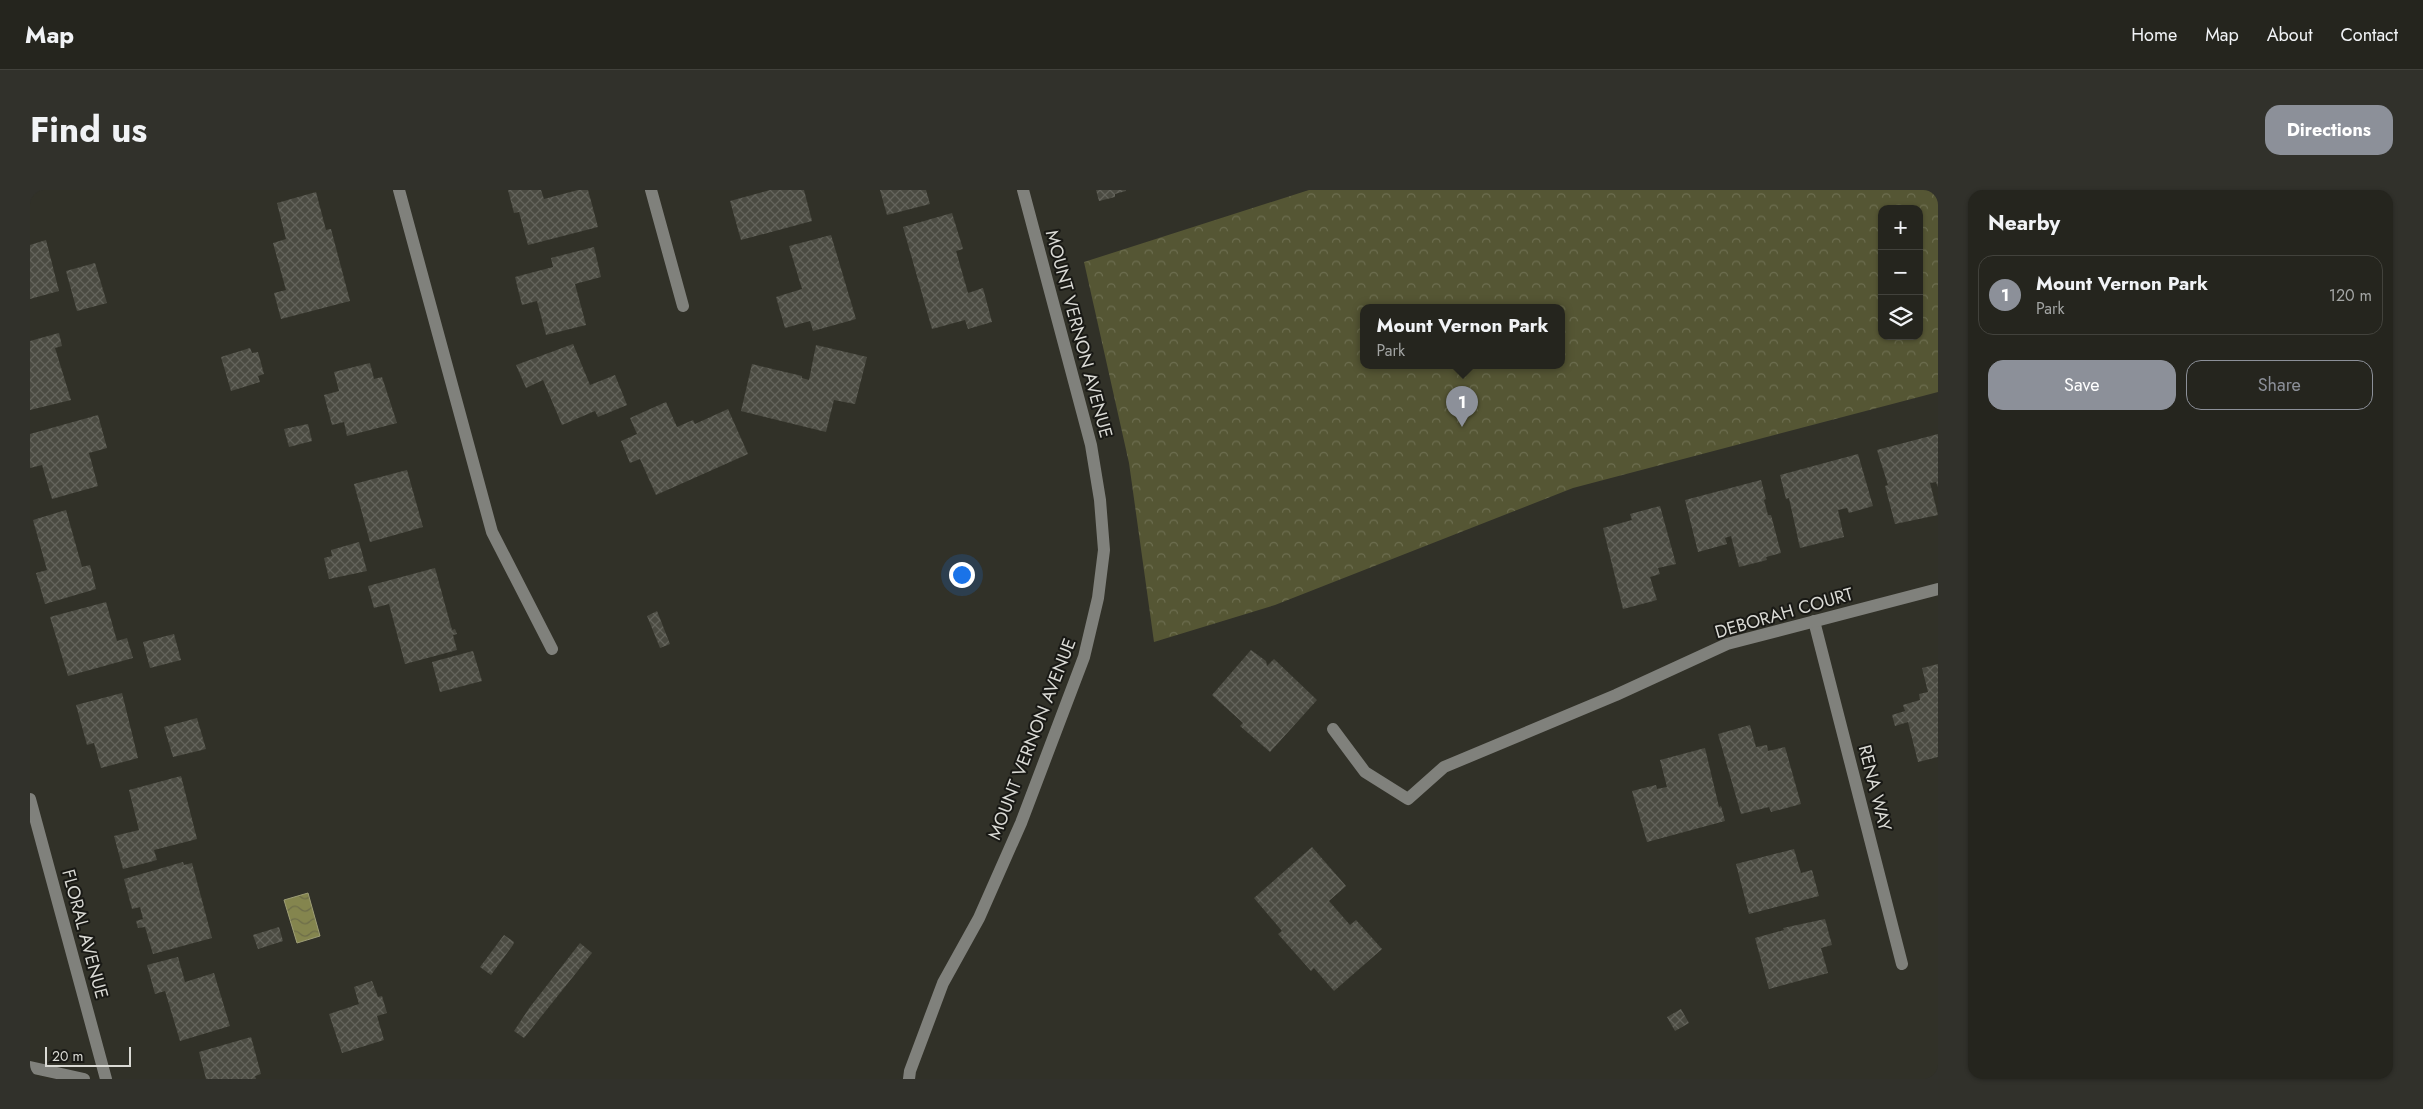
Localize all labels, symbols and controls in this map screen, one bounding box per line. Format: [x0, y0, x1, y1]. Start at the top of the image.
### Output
text: Map [25, 17, 74, 52]
text: Home [2131, 22, 2177, 48]
text: Map [2205, 22, 2239, 48]
text: About [2267, 22, 2312, 48]
text: Contact [2340, 22, 2398, 48]
text: Find us [30, 105, 147, 155]
button: Directions [2265, 105, 2393, 155]
map controls [1878, 205, 1923, 340]
button: + [1878, 205, 1923, 250]
text: Nearby [1988, 208, 2060, 238]
street label: MOUNT VERNON AVENUE [1039, 227, 1119, 441]
button: − [1878, 250, 1923, 295]
text: Mount Vernon Park [2036, 270, 2208, 297]
text: 1 [2001, 284, 2009, 307]
text: 120 m [2329, 284, 2372, 307]
button: layers [1878, 295, 1923, 340]
text: Park [2036, 297, 2065, 320]
popup [1360, 304, 1565, 369]
text: Mount Vernon Park [1377, 312, 1548, 339]
text: Park [1377, 339, 1405, 362]
button: Save [1988, 360, 2176, 410]
button: Share [2186, 360, 2373, 410]
pin: 1 [1446, 386, 1478, 427]
your location [949, 562, 975, 588]
street label: DEBORAH COURT [1712, 581, 1857, 645]
street label: MOUNT VERNON AVENUE [981, 634, 1083, 844]
street label: RENA WAY [1852, 742, 1898, 835]
street label: FLORAL AVENUE [55, 866, 115, 1002]
scale bar [45, 1044, 131, 1067]
text: 20 m [52, 1046, 84, 1066]

